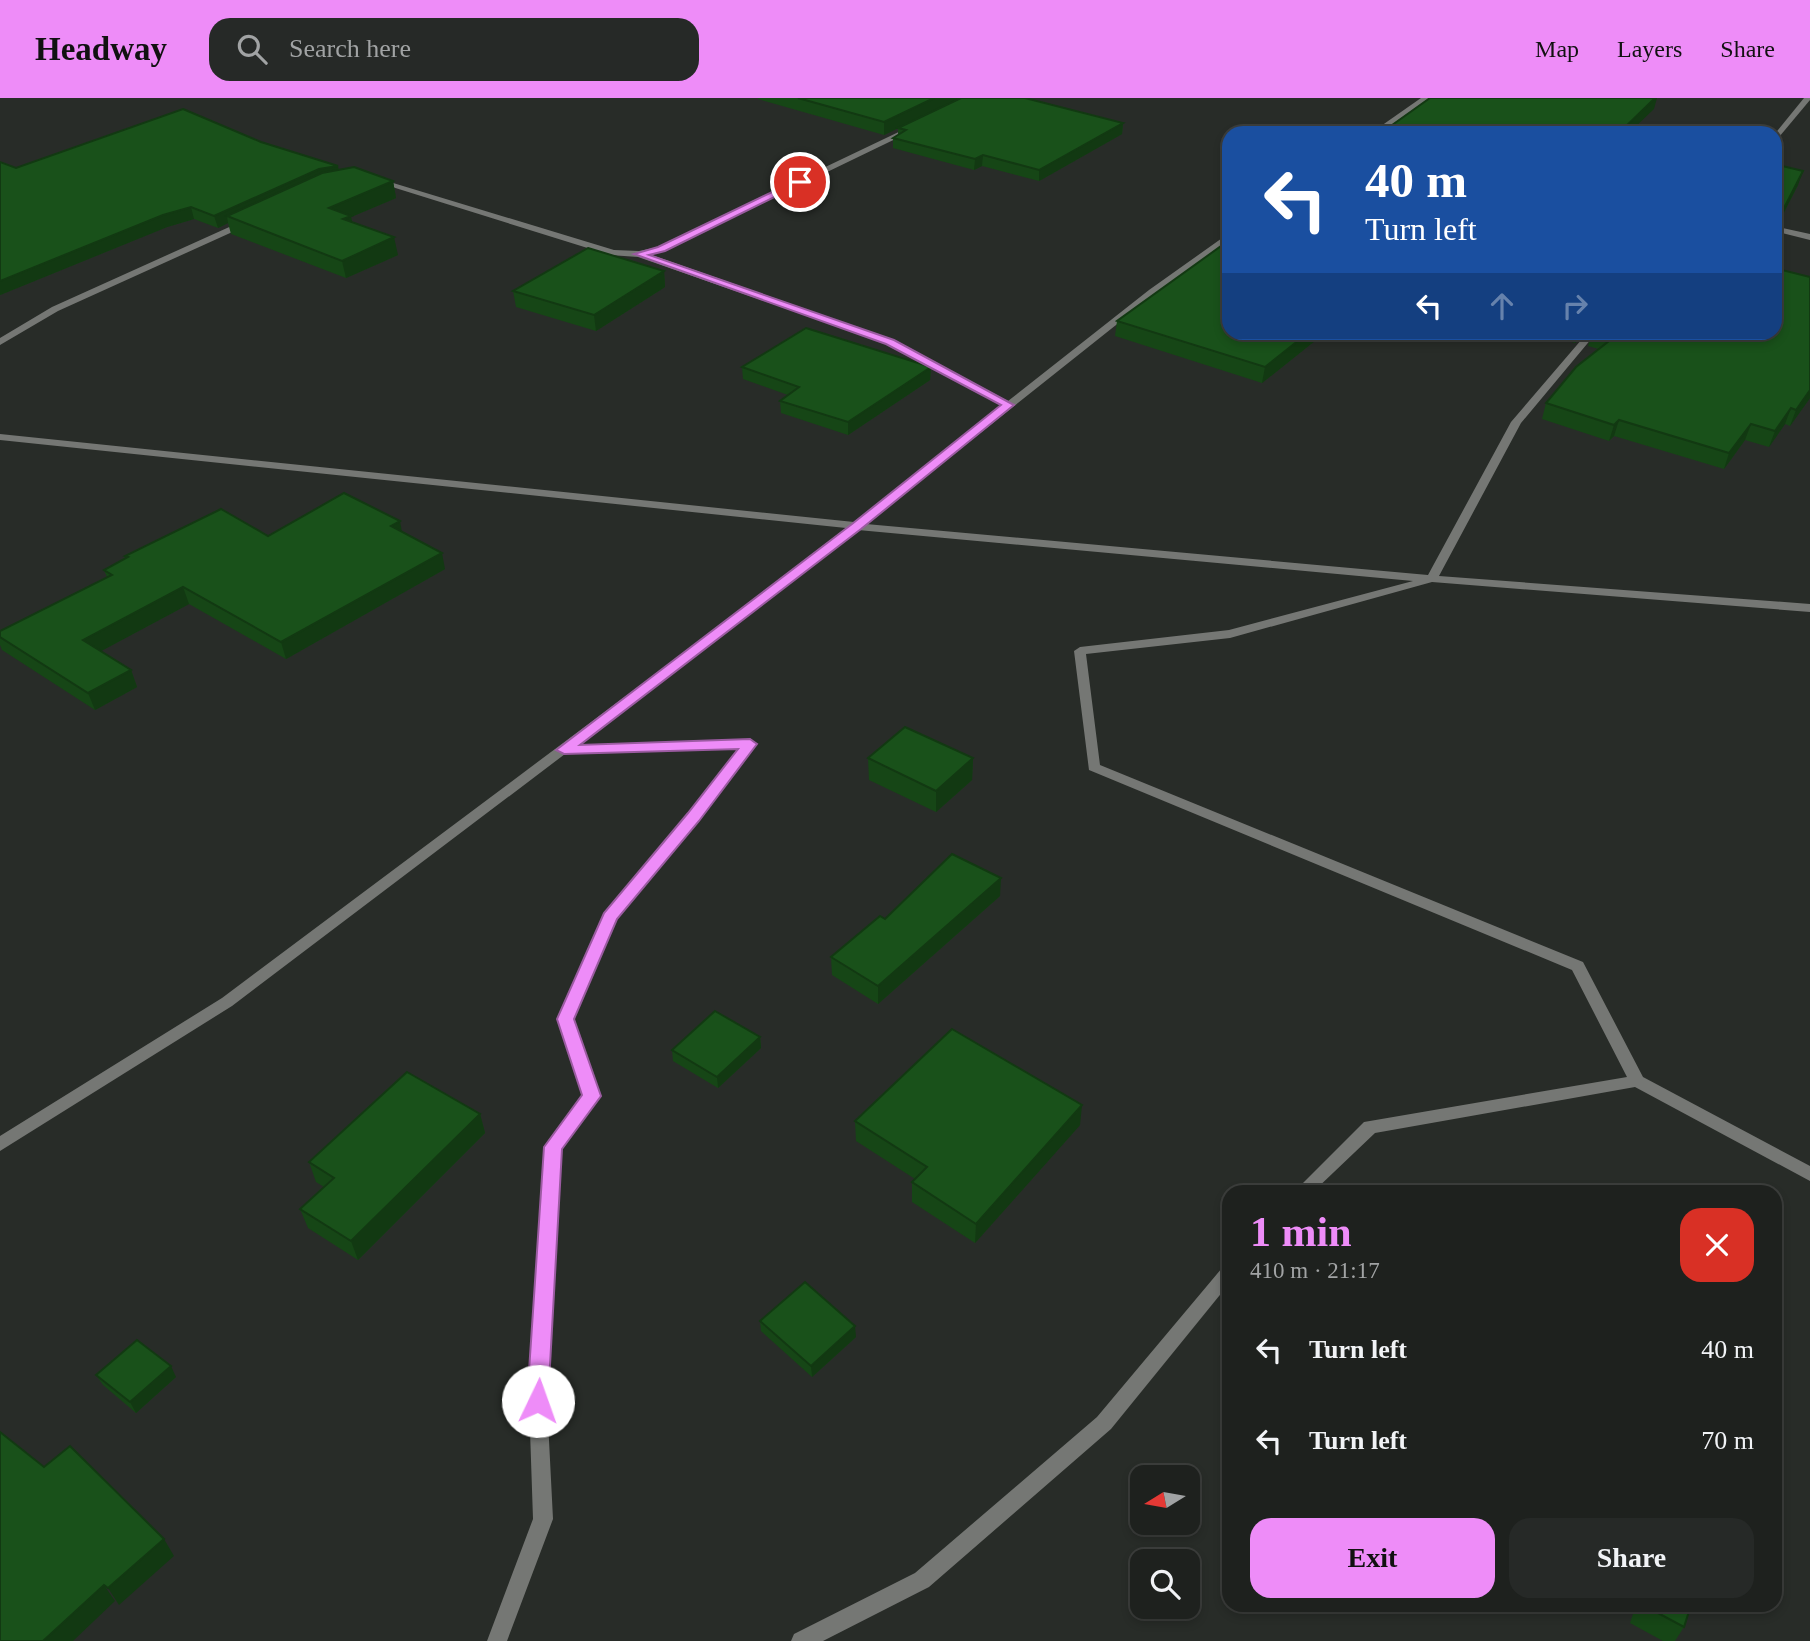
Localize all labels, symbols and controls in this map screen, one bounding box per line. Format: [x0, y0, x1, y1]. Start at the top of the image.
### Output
search box [209, 18, 699, 81]
icon: search [233, 30, 271, 68]
text: Headway [35, 31, 167, 67]
text: Search here [289, 34, 411, 63]
text: Map [1535, 36, 1579, 62]
text: Layers [1617, 36, 1682, 62]
text: Share [1720, 36, 1775, 62]
pin [770, 152, 830, 212]
text: 40 m [1365, 153, 1467, 208]
icon: left [1250, 154, 1341, 245]
icon: arrive [781, 163, 819, 201]
text: Turn left [1365, 211, 1477, 247]
icon: left [1410, 287, 1448, 325]
icon: ahead [1483, 287, 1521, 325]
icon: right [1556, 287, 1594, 325]
button: close [1680, 1208, 1754, 1282]
text: 1 min [1250, 1209, 1352, 1255]
text: 410 m · 21:17 [1250, 1258, 1380, 1283]
icon: left [1250, 1331, 1288, 1369]
text: Turn left [1309, 1335, 1407, 1364]
text: 40 m [1701, 1335, 1754, 1364]
position arrow [501, 1364, 575, 1438]
icon: left [1250, 1422, 1288, 1460]
text: Turn left [1309, 1426, 1407, 1455]
text: 70 m [1701, 1426, 1754, 1455]
north arrow [1130, 1465, 1200, 1535]
map controls [1130, 1465, 1200, 1619]
button: Exit [1250, 1518, 1495, 1598]
button: Share [1509, 1518, 1754, 1598]
button: search [1130, 1549, 1200, 1619]

